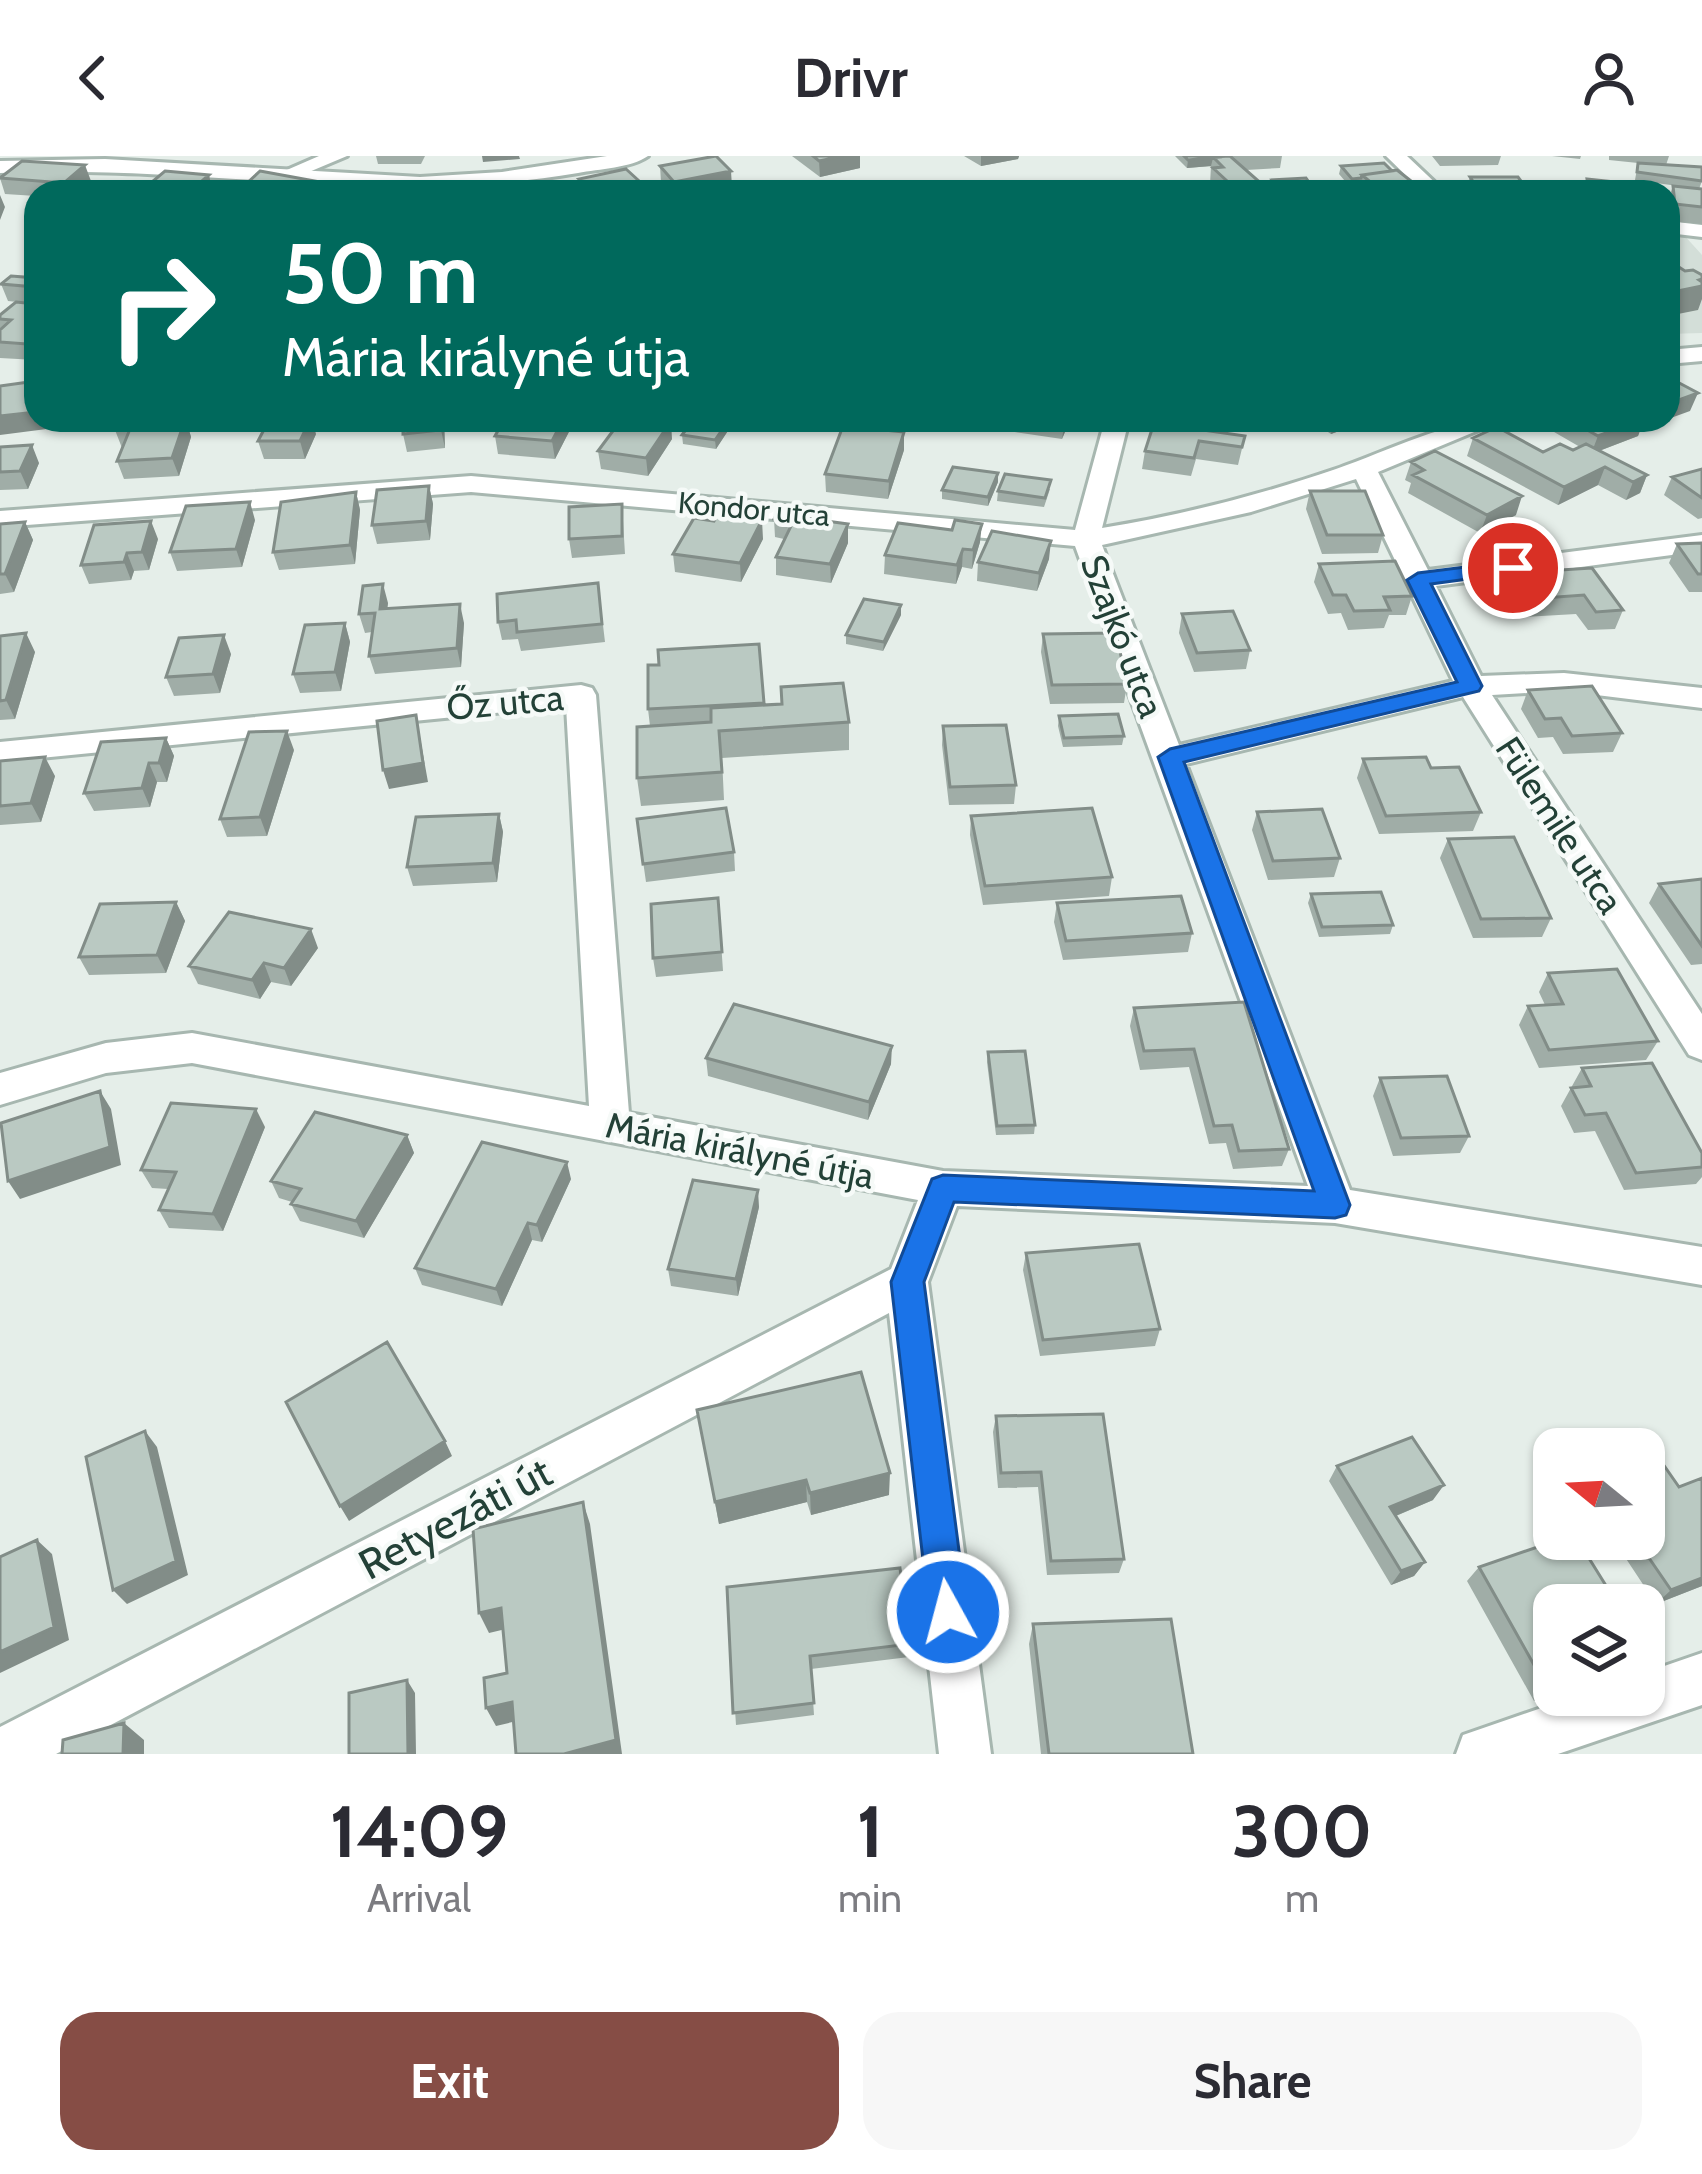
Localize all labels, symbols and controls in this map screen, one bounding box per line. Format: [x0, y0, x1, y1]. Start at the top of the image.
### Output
icon: back [60, 45, 126, 111]
text: Drivr [794, 45, 908, 111]
icon: person [1576, 45, 1642, 111]
text: 50 m [282, 222, 478, 324]
icon: right [84, 228, 240, 384]
text: Mária királyné útja [282, 324, 690, 390]
street label: Kondor utca [677, 484, 832, 534]
pin [1462, 517, 1564, 619]
icon: arrive [1480, 535, 1546, 601]
street label: Szajkó utca [1072, 549, 1174, 723]
street label: Őz utca [445, 675, 565, 729]
street label: Fülemile utca [1487, 728, 1633, 922]
street label: Mária királyné útja [602, 1102, 878, 1198]
north arrow [1533, 1428, 1665, 1560]
map controls [1533, 1428, 1665, 1716]
street label: Retyezáti út [350, 1446, 560, 1590]
position arrow [885, 1549, 1011, 1675]
button: layers [1533, 1584, 1665, 1716]
text: 14:09 [330, 1788, 508, 1875]
text: 1 [857, 1788, 883, 1875]
text: 300 [1232, 1788, 1372, 1875]
text: Arrival [367, 1874, 471, 1922]
text: min [838, 1874, 902, 1922]
text: m [1285, 1874, 1319, 1922]
button: Exit [60, 2012, 839, 2150]
button: Share [863, 2012, 1642, 2150]

